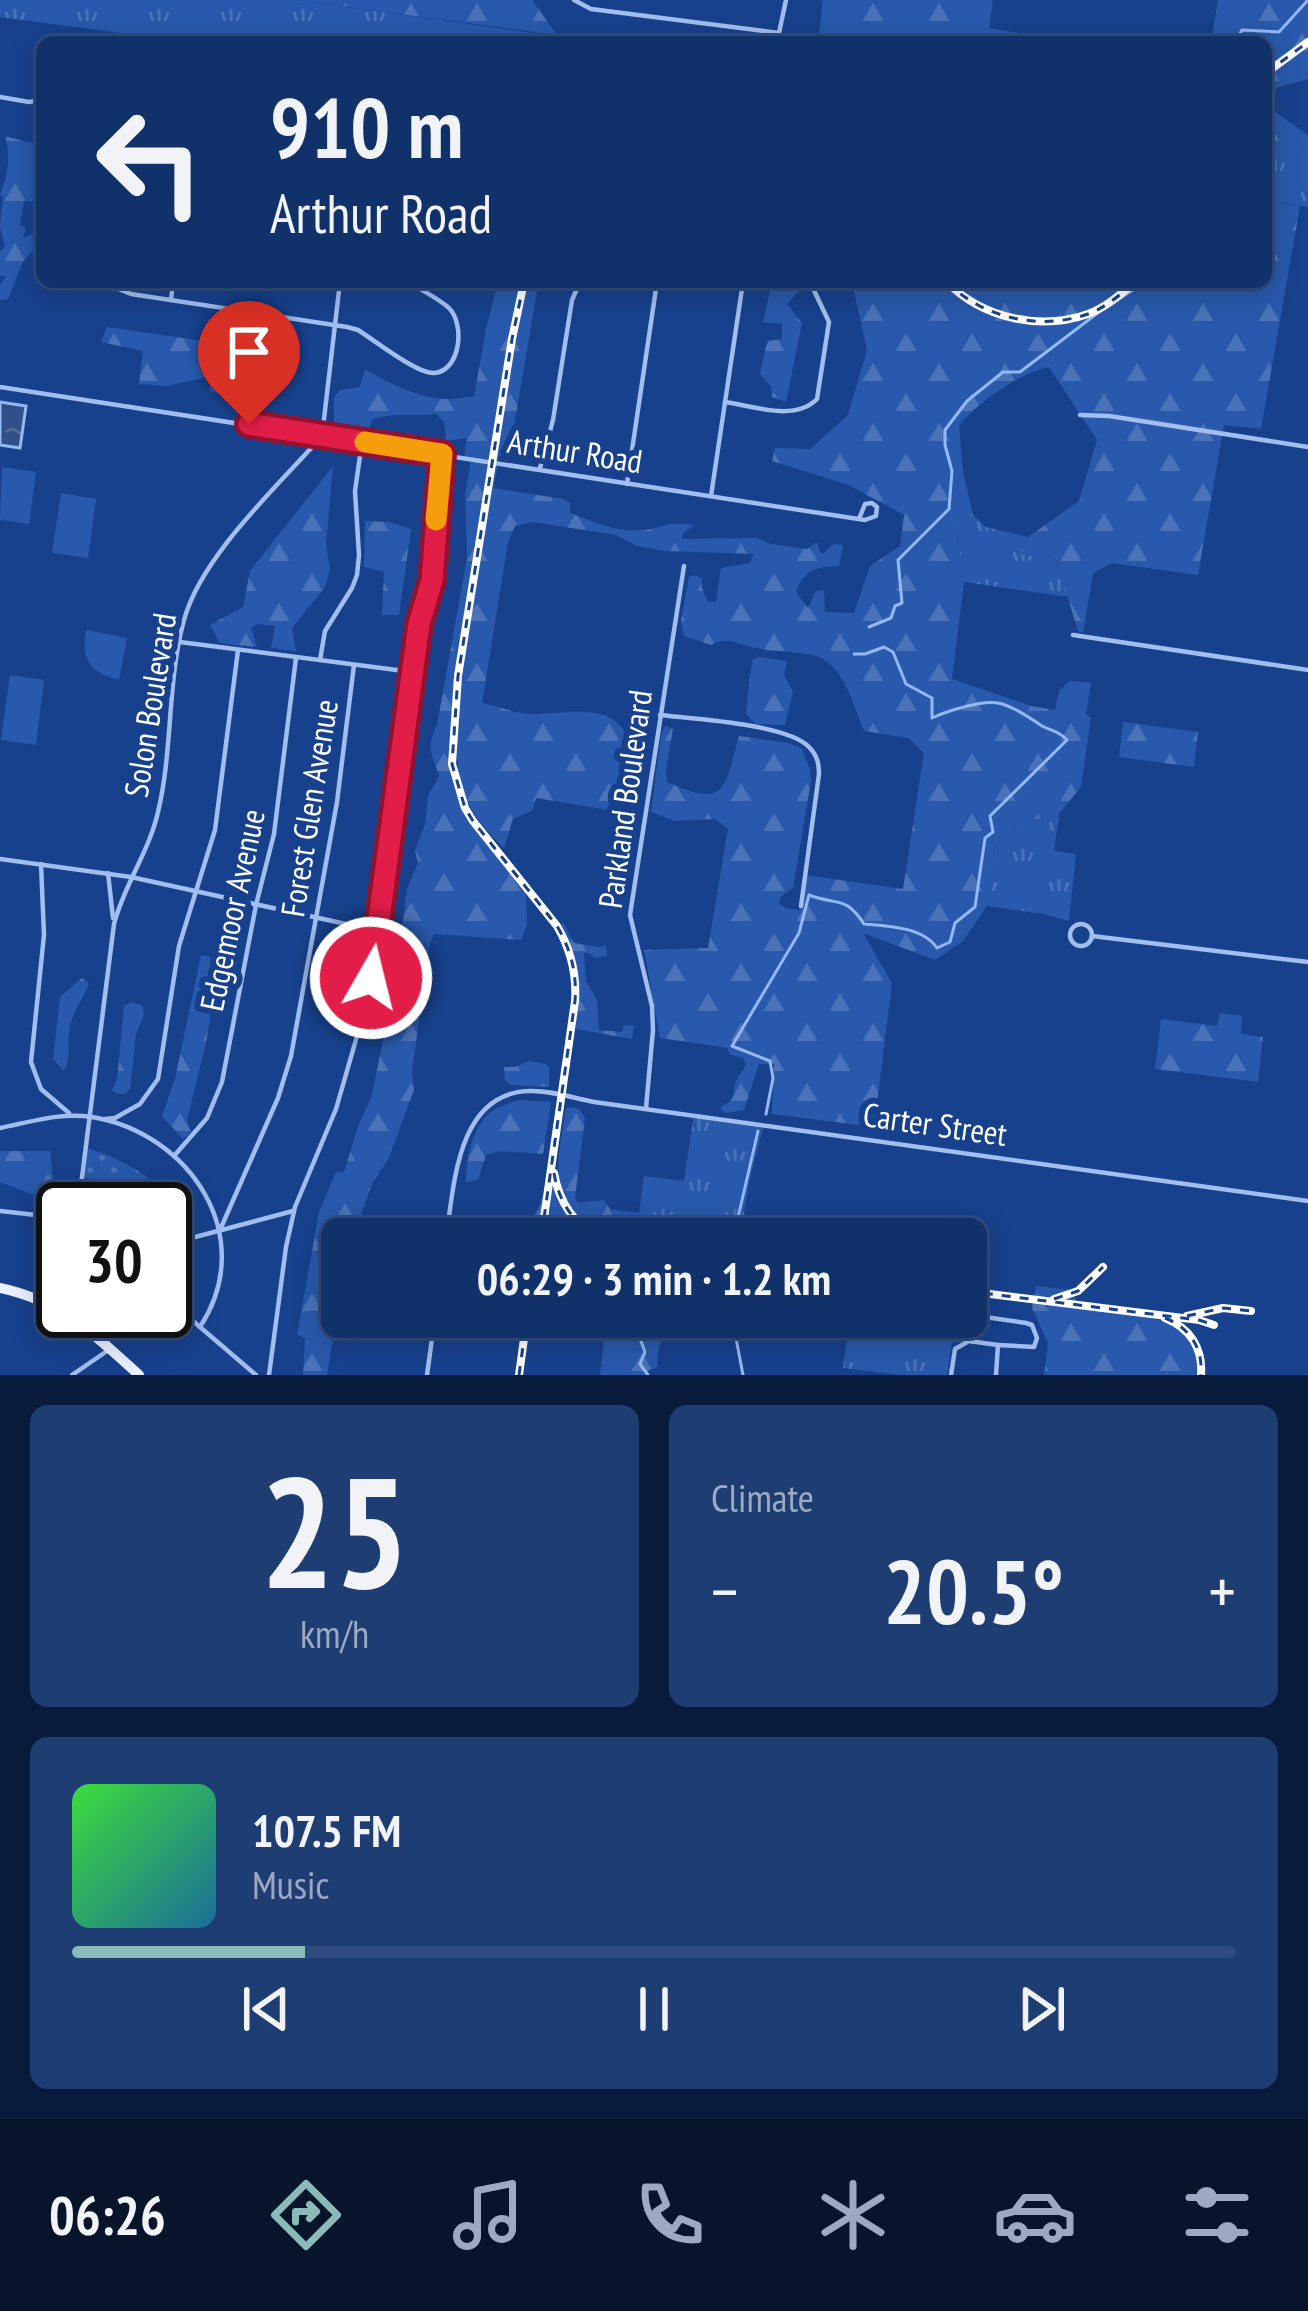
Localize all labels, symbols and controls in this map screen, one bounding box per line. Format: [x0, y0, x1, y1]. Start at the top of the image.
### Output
text: 910 m [270, 72, 463, 181]
icon: left [72, 84, 228, 240]
text: Arthur Road [270, 178, 492, 248]
pin [198, 301, 300, 424]
icon: arrive [216, 319, 282, 385]
street label: Arthur Road [505, 419, 645, 482]
street label: Solon Boulevard [114, 610, 185, 800]
street label: Parkland Boulevard [588, 687, 661, 911]
street label: Forest Glen Avenue [270, 696, 347, 920]
street label: Edgemoor Avenue [189, 805, 274, 1015]
position arrow [308, 915, 434, 1041]
street label: Carter Street [861, 1092, 1010, 1155]
speed limit sign: 30 [36, 1182, 192, 1338]
text: 06:29 · 3 min · 1.2 km [477, 1249, 831, 1307]
text: 25 [260, 1429, 409, 1631]
text: Climate [711, 1472, 814, 1523]
text: 20.5° [883, 1532, 1064, 1649]
text: − [711, 1548, 738, 1633]
text: + [1209, 1548, 1236, 1633]
text: km/h [300, 1608, 369, 1659]
text: 107.5 FM [252, 1801, 401, 1859]
text: Music [252, 1859, 329, 1910]
icon: previous [233, 1976, 299, 2042]
icon: pause [621, 1976, 687, 2042]
icon: next [1009, 1976, 1075, 2042]
icon: directions [264, 2173, 348, 2257]
icon: music [446, 2173, 530, 2257]
icon: phone [628, 2173, 712, 2257]
icon: climate [811, 2173, 895, 2257]
icon: car [993, 2173, 1077, 2257]
icon: filters [1175, 2173, 1259, 2257]
text: 06:26 [49, 2180, 166, 2250]

